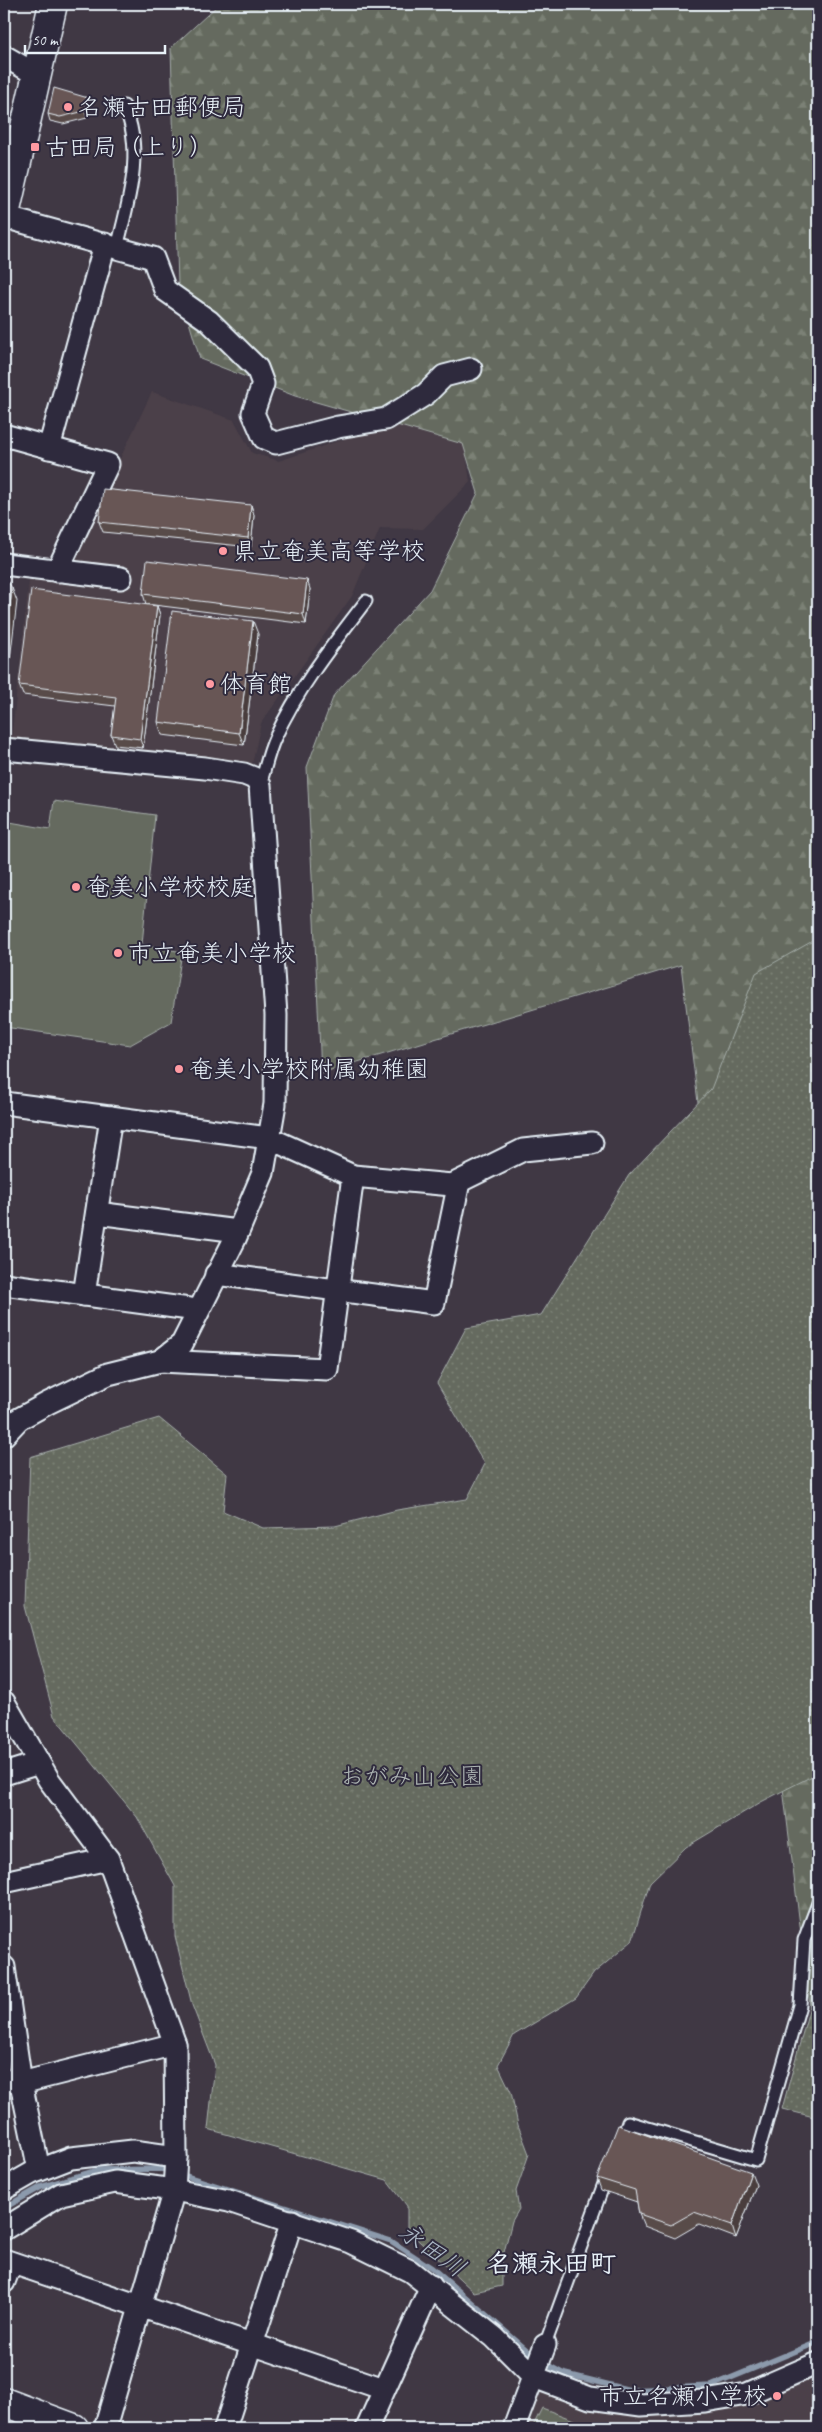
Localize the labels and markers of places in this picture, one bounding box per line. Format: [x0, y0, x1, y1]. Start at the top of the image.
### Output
place label: 名瀬古田郵便局 [78, 92, 246, 122]
marker: 名瀬古田郵便局 [62, 101, 74, 113]
place label: 古田局（上り） [45, 132, 213, 162]
marker: 古田局（上り） [29, 141, 41, 153]
place label: 県立奄美高等学校 [233, 536, 425, 566]
marker: 県立奄美高等学校 [217, 545, 229, 557]
place label: 体育館 [220, 669, 292, 699]
marker: 体育館 [204, 678, 216, 690]
place label: 奄美小学校校庭 [86, 872, 254, 902]
marker: 奄美小学校校庭 [70, 881, 82, 893]
place label: 市立奄美小学校 [128, 938, 296, 968]
marker: 市立奄美小学校 [112, 947, 124, 959]
place label: 奄美小学校附属幼稚園 [189, 1054, 429, 1084]
marker: 奄美小学校附属幼稚園 [173, 1063, 185, 1075]
place label: 市立名瀬小学校 [599, 2381, 767, 2411]
marker: 市立名瀬小学校 [771, 2390, 783, 2402]

